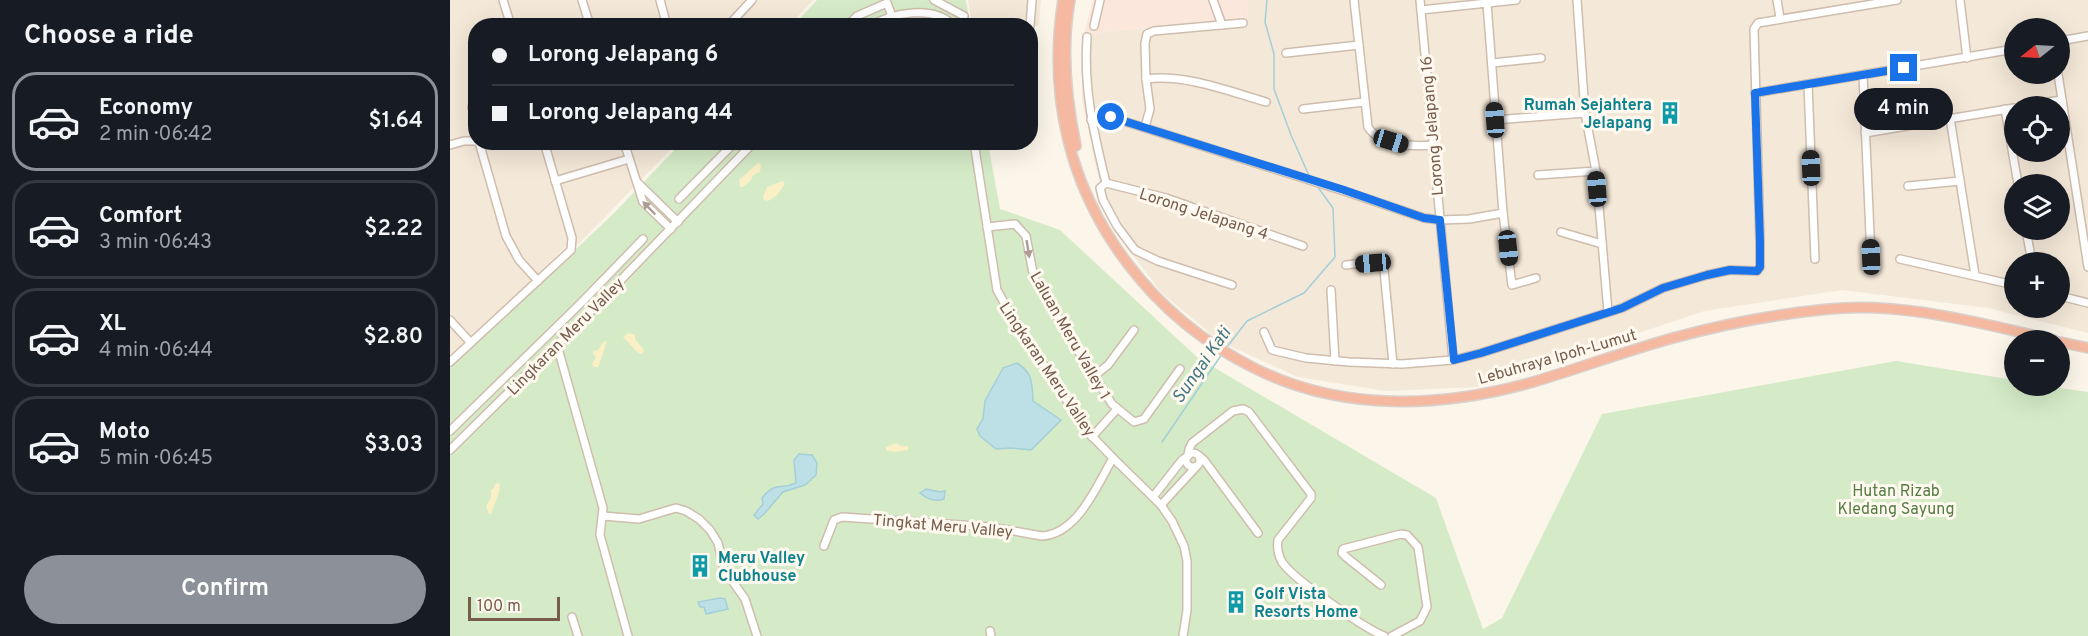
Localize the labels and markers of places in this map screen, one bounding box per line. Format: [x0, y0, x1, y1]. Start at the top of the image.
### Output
place label: Rumah Sejahtera Jelapang [1524, 96, 1652, 134]
building icon: Rumah Sejahtera Jelapang [1657, 100, 1683, 126]
place label: Meru Valley Clubhouse [718, 549, 805, 587]
building icon: Meru Valley Clubhouse [687, 553, 713, 579]
place label: Golf Vista Resorts Home [1254, 585, 1358, 623]
building icon: Golf Vista Resorts Home [1223, 589, 1249, 615]

